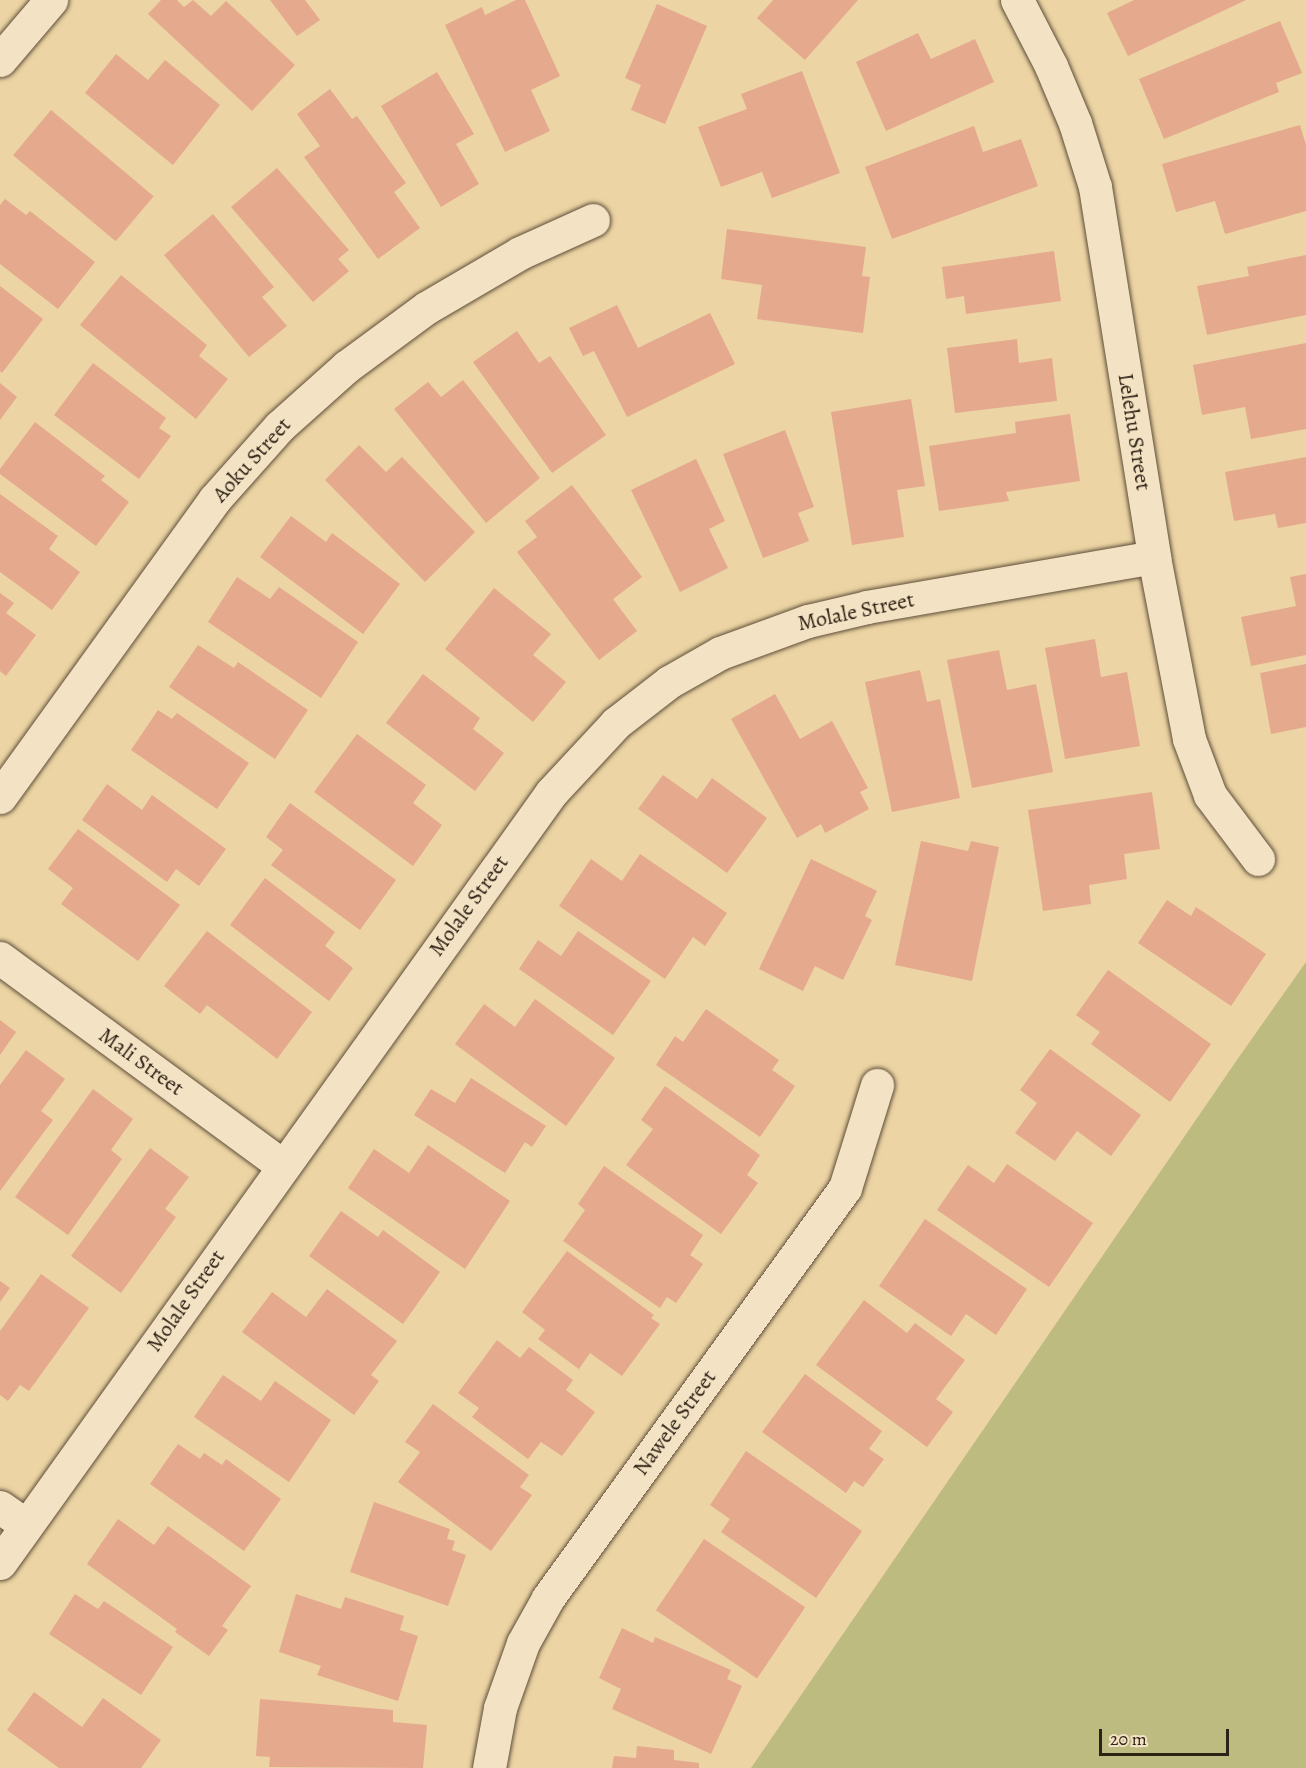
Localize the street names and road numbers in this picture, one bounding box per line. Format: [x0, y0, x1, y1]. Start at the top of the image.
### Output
street label: Lelehu Street [1112, 371, 1156, 493]
street label: Aoku Street [207, 412, 297, 508]
street label: Molale Street [795, 587, 917, 637]
street label: Molale Street [424, 850, 514, 962]
street label: Mali Street [93, 1022, 189, 1102]
street label: Molale Street [141, 1245, 231, 1357]
street label: Nawele Street [628, 1365, 722, 1481]

